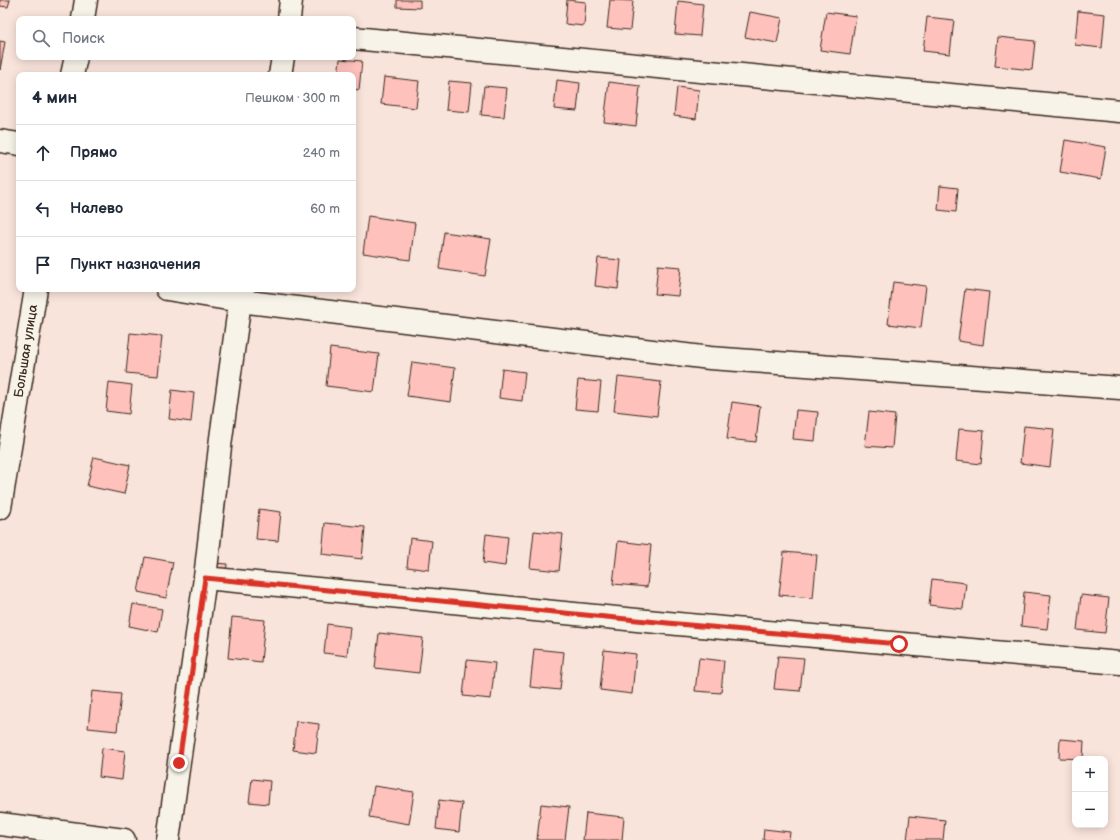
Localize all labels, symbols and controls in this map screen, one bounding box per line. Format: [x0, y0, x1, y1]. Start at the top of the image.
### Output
search box [16, 16, 356, 60]
icon: search [30, 27, 52, 49]
text: Поиск [62, 29, 105, 48]
text: 4 мин [32, 88, 77, 108]
text: Пешком · 300 m [245, 90, 340, 106]
icon: ahead [32, 142, 54, 164]
text: Прямо [70, 143, 117, 162]
text: 240 m [303, 145, 340, 161]
icon: left [32, 198, 54, 220]
text: Налево [70, 199, 123, 218]
text: 60 m [310, 201, 340, 217]
icon: arrive [32, 254, 54, 276]
text: Пункт назначения [70, 255, 201, 274]
street label: Большая улица [11, 303, 41, 399]
route start [890, 635, 908, 653]
route end [170, 754, 188, 772]
map controls [1072, 756, 1108, 828]
button: + [1072, 756, 1108, 792]
button: − [1072, 792, 1108, 828]

